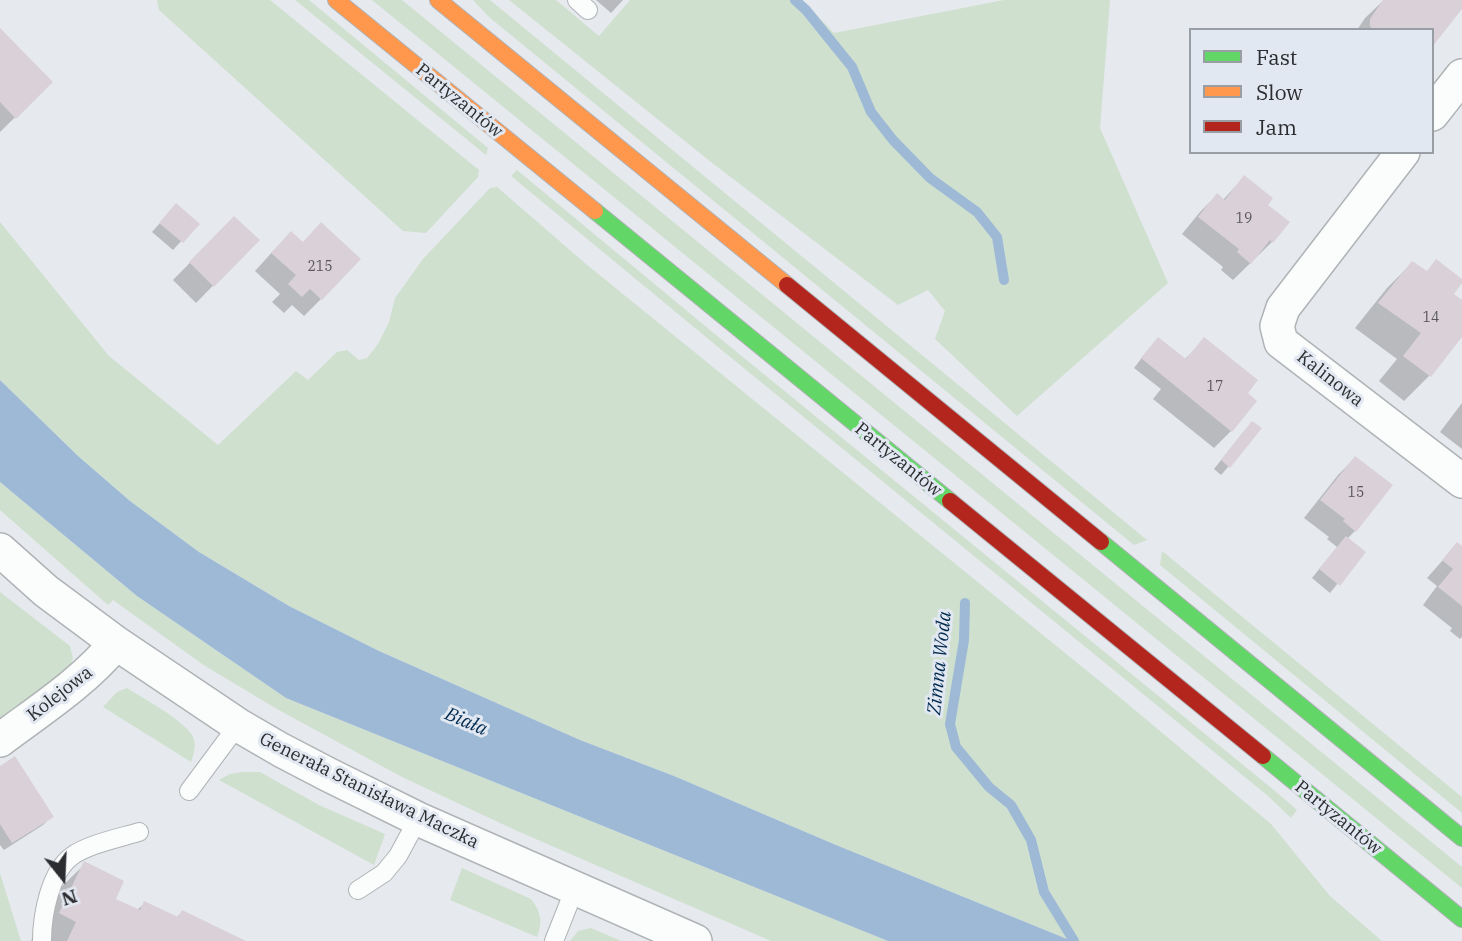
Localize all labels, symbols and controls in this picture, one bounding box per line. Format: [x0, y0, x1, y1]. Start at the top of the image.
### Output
legend [1189, 28, 1434, 154]
text: Fast [1256, 43, 1297, 71]
street label: Partyzantów [411, 59, 507, 143]
text: Slow [1256, 78, 1303, 106]
text: Jam [1256, 113, 1297, 141]
house number: 19 [1236, 211, 1252, 227]
house number: 215 [307, 259, 333, 275]
house number: 14 [1423, 310, 1439, 326]
street label: Kalinowa [1292, 346, 1368, 412]
house number: 17 [1207, 379, 1223, 395]
street label: Partyzantów [850, 418, 946, 502]
house number: 15 [1348, 485, 1364, 501]
water label: Zimna Woda [923, 610, 957, 716]
street label: Kolejowa [23, 662, 97, 726]
water label: Biała [441, 703, 491, 741]
street label: Generała Stanisława Maczka [256, 728, 482, 854]
street label: Partyzantów [1290, 776, 1386, 860]
north arrow [28, 843, 98, 913]
text: N [59, 884, 80, 912]

